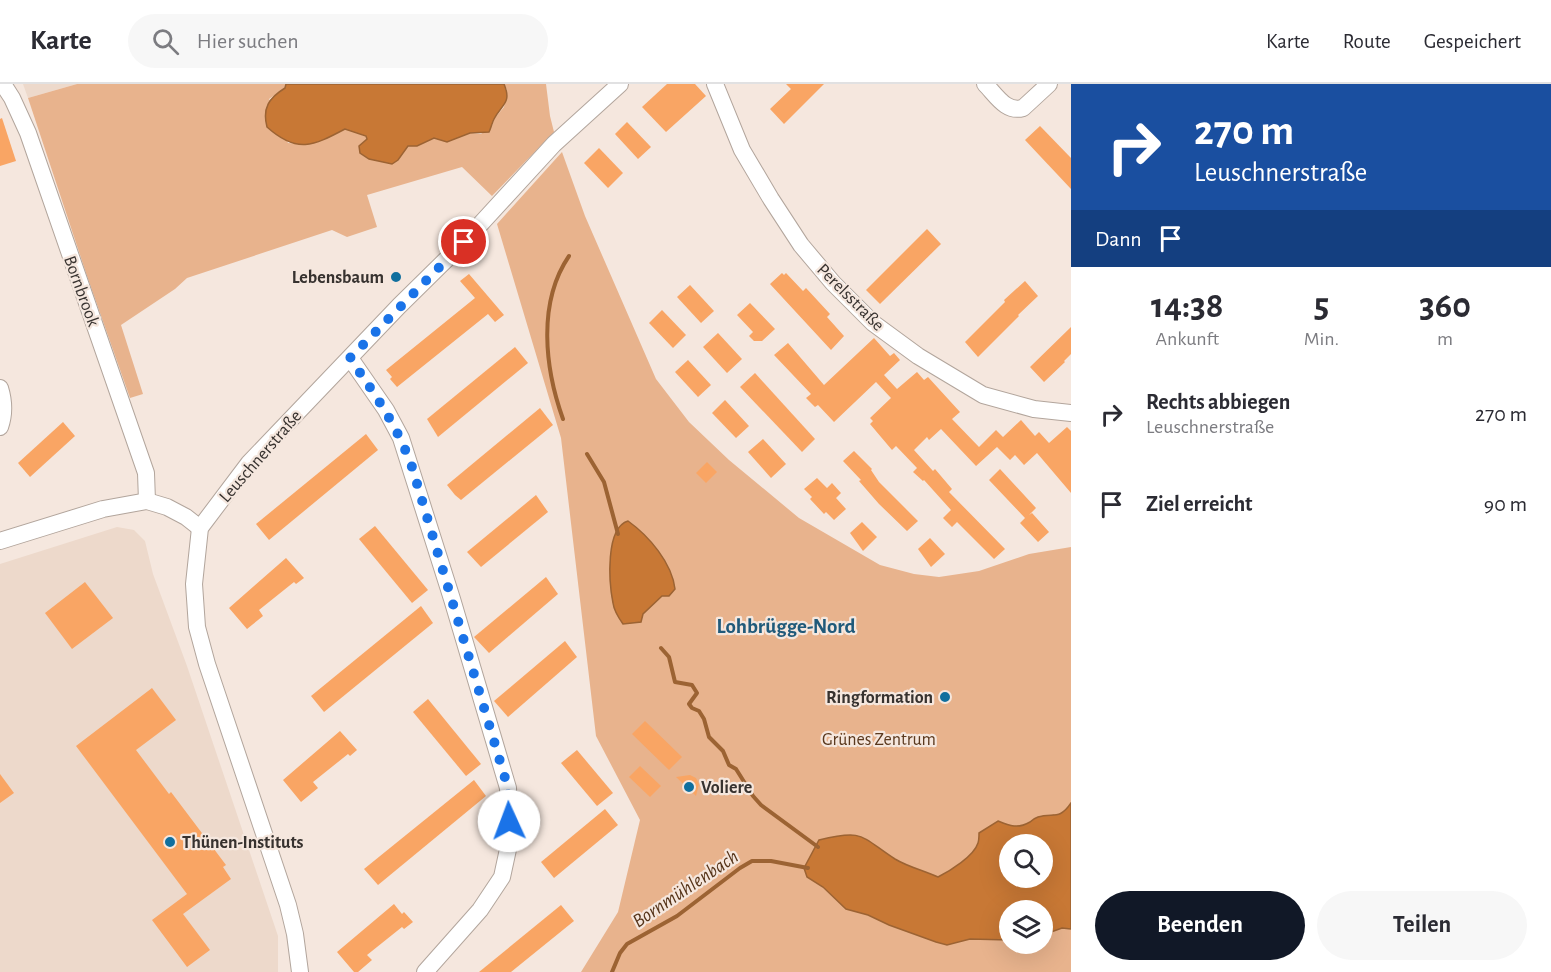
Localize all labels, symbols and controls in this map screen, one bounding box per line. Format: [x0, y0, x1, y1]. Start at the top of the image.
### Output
search box [128, 14, 548, 68]
icon: search [149, 25, 182, 58]
text: Karte [30, 27, 92, 55]
text: Hier suchen [197, 30, 299, 52]
text: Karte [1266, 31, 1310, 52]
text: Route [1343, 31, 1391, 52]
text: Gespeichert [1424, 31, 1521, 52]
icon: right [1095, 108, 1173, 186]
text: 270 m [1194, 110, 1294, 152]
text: Leuschnerstraße [1194, 159, 1367, 186]
pin [438, 216, 489, 267]
icon: arrive [1154, 222, 1187, 255]
icon: arrive [447, 225, 480, 258]
text: Dann [1095, 228, 1142, 250]
street label: Bornbrook [60, 253, 102, 330]
street label: Perelsstraße [813, 261, 887, 335]
place label: Lebensbaum [292, 269, 384, 287]
marker: Lebensbaum [389, 270, 403, 284]
text: 14:38 [1151, 288, 1224, 324]
text: 5 [1314, 288, 1329, 324]
text: 360 [1419, 288, 1471, 324]
text: Ankunft [1156, 329, 1219, 349]
text: Min. [1304, 329, 1339, 349]
text: m [1437, 329, 1453, 349]
text: Rechts abbiegen [1146, 391, 1290, 413]
icon: right [1095, 398, 1128, 431]
text: 270 m [1475, 403, 1527, 425]
street label: Leuschnerstraße [216, 407, 305, 506]
text: Leuschnerstraße [1146, 417, 1274, 437]
icon: arrive [1095, 488, 1128, 521]
text: Ziel erreicht [1146, 493, 1253, 515]
text: 90 m [1484, 493, 1527, 515]
district label: Lohbrügge-Nord [716, 616, 856, 637]
place label: Ringformation [826, 689, 933, 707]
marker: Ringformation [938, 690, 952, 704]
park label: Grünes Zentrum [822, 731, 936, 749]
place label: Voliere [701, 779, 752, 797]
marker: Voliere [682, 780, 696, 794]
position arrow [477, 789, 541, 853]
place label: Thünen-Instituts [182, 834, 303, 852]
map controls [999, 834, 1053, 954]
button: search [999, 834, 1053, 888]
marker: Thünen-Instituts [163, 835, 177, 849]
water label: Bornmühlenbach [629, 846, 742, 931]
button: Beenden [1095, 891, 1305, 960]
button: Teilen [1317, 891, 1527, 960]
button: layers [999, 900, 1053, 954]

